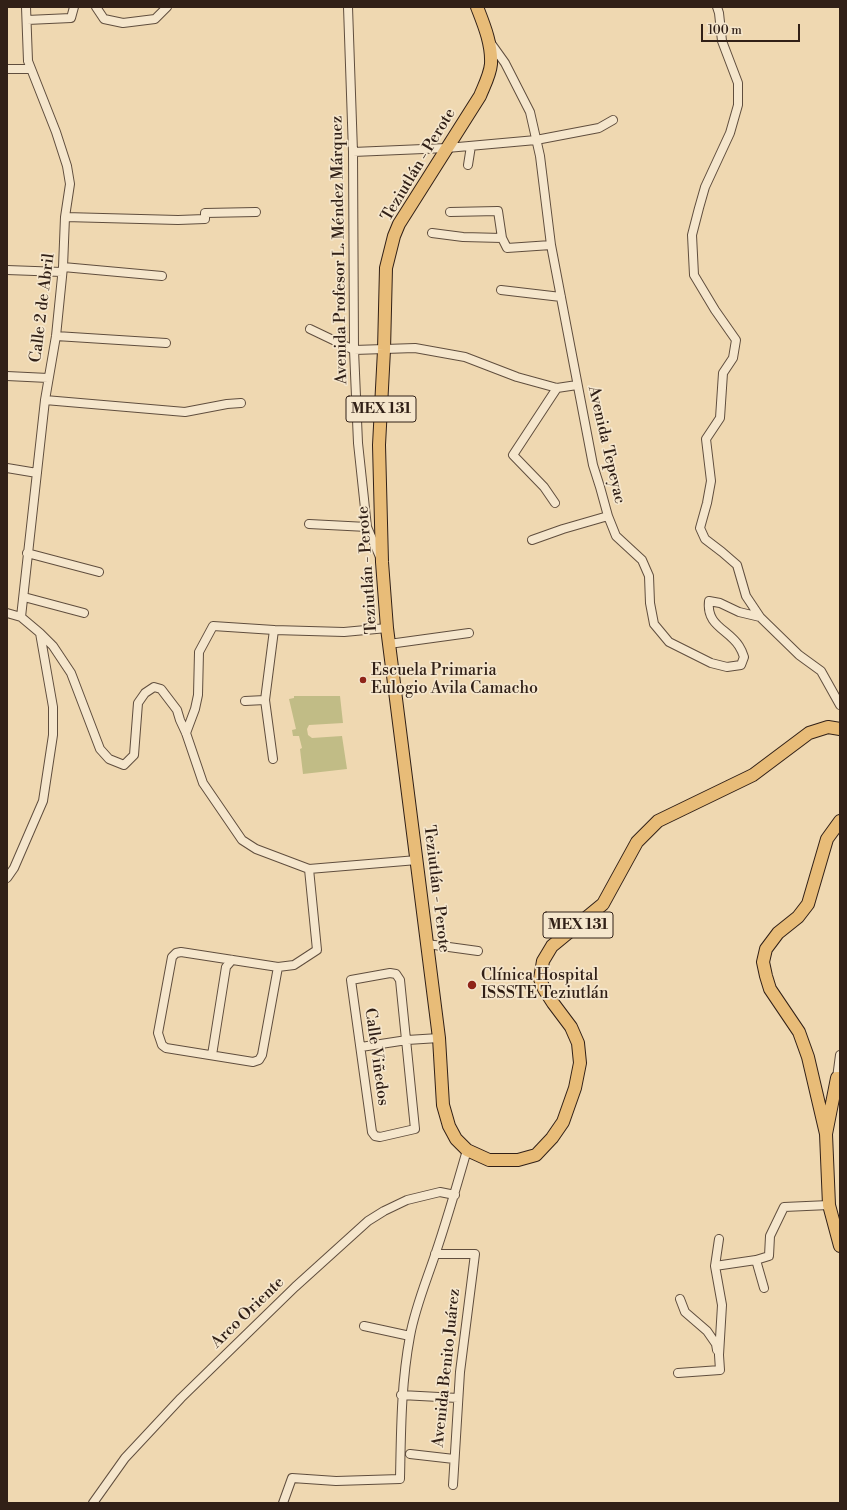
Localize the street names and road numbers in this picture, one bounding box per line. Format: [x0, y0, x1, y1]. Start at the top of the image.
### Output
street label: Teziutlán - Perote [378, 105, 460, 225]
street label: Avenida Profesor L. Méndez Márquez [328, 116, 352, 384]
street label: Calle 2 de Abril [27, 252, 59, 364]
street label: Avenida Tepeyac [583, 384, 629, 506]
road number: MEX 131 [346, 396, 416, 422]
street label: Teziutlán - Perote [354, 505, 382, 635]
street label: Teziutlán - Perote [419, 824, 453, 954]
road number: MEX 131 [543, 912, 613, 938]
street label: Calle Viñedos [360, 1007, 392, 1107]
street label: Arco Oriente [207, 1273, 289, 1353]
street label: Avenida Benito Juárez [429, 1288, 465, 1448]

